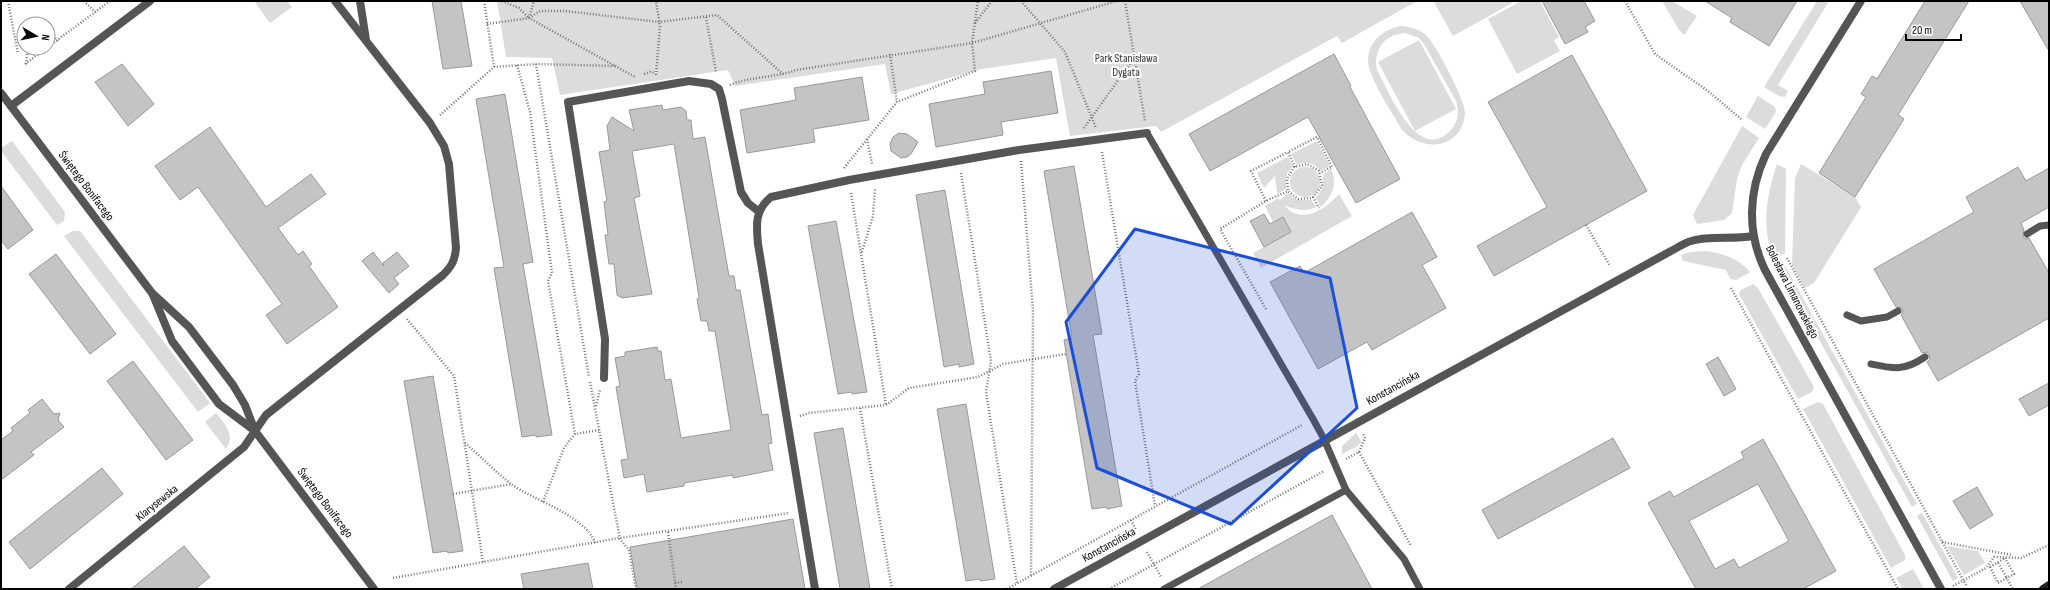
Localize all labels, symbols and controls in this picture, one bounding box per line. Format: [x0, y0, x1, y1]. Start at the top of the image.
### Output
north arrow [16, 16, 56, 56]
scale bar [1906, 16, 1961, 42]
text: 20 m [1912, 23, 1932, 38]
text: N [38, 34, 52, 42]
park label: Park Stanisława Dygata [1095, 51, 1158, 80]
street label: Świętego Bonifacego [55, 148, 117, 224]
street label: Bolesława Limanowskiego [1762, 243, 1822, 341]
street label: Konstancińska [1364, 367, 1423, 409]
street label: Świętego Bonifacego [294, 465, 356, 541]
street label: Klarysewska [133, 481, 181, 525]
street label: Konstancińska [1080, 524, 1139, 566]

